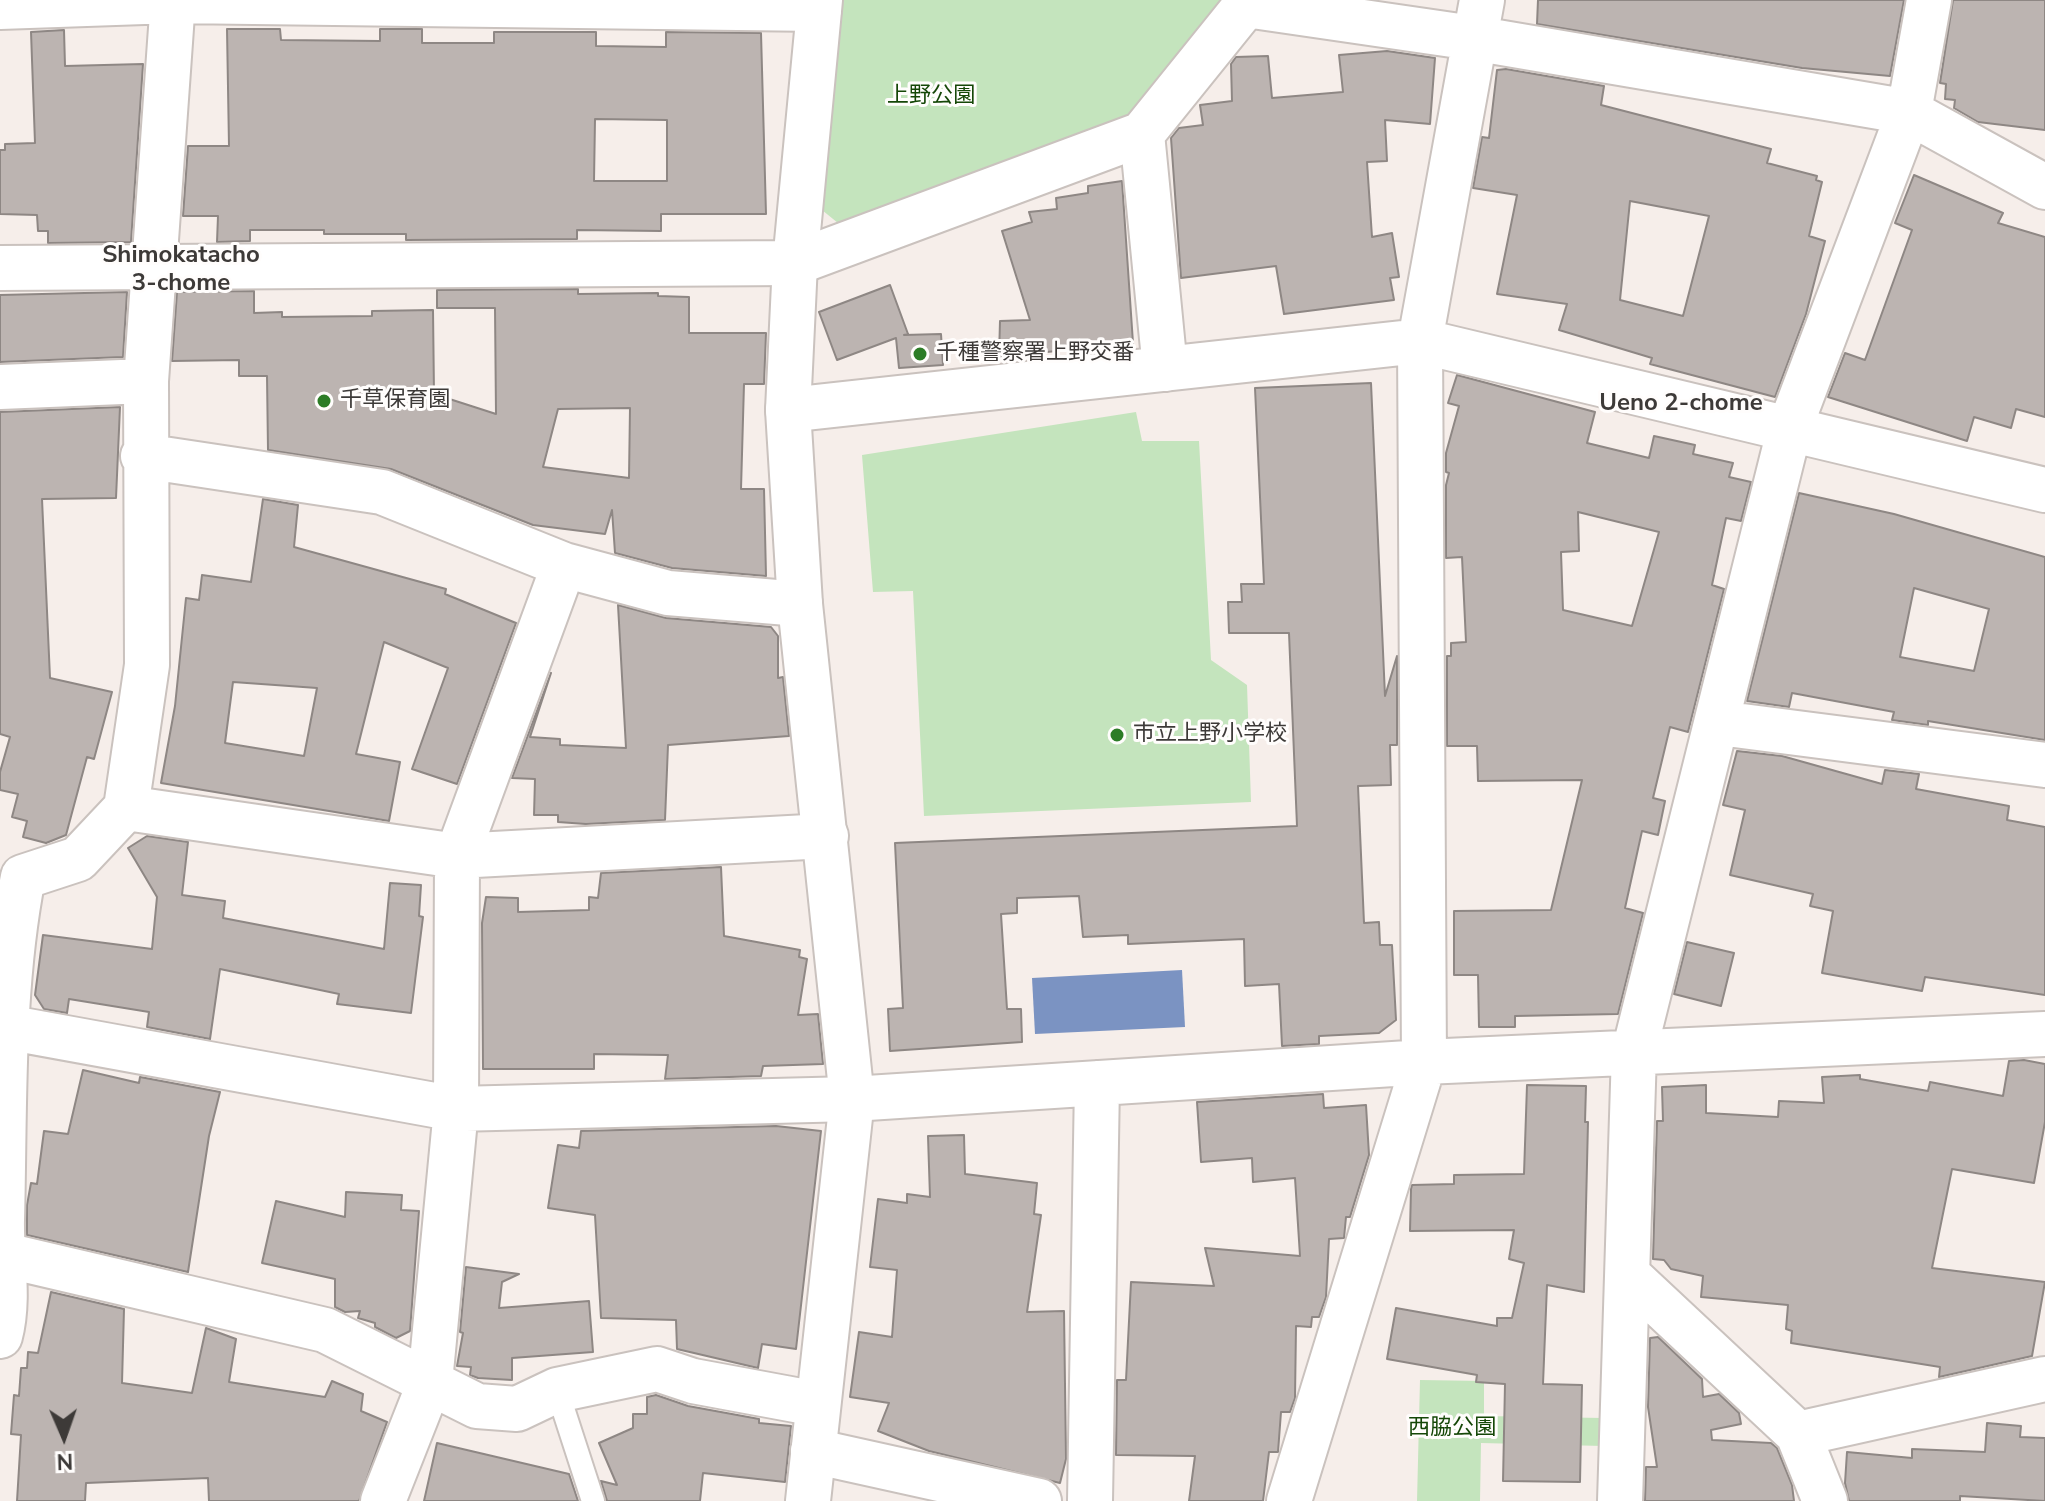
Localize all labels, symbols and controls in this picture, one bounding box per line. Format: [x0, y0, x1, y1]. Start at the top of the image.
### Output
park label: 上野公園 [887, 84, 975, 110]
district label: Shimokatacho 3-chome [102, 242, 260, 298]
place label: 千種警察署上野交番 [936, 341, 1134, 367]
marker: 千種警察署上野交番 [911, 345, 929, 363]
place label: 千草保育園 [340, 388, 450, 414]
district label: Ueno 2-chome [1599, 390, 1763, 418]
marker: 千草保育園 [315, 392, 333, 410]
place label: 市立上野小学校 [1133, 722, 1287, 748]
marker: 市立上野小学校 [1108, 726, 1126, 744]
north arrow [24, 1397, 104, 1477]
park label: 西脇公園 [1408, 1416, 1496, 1442]
text: N [56, 1446, 74, 1476]

